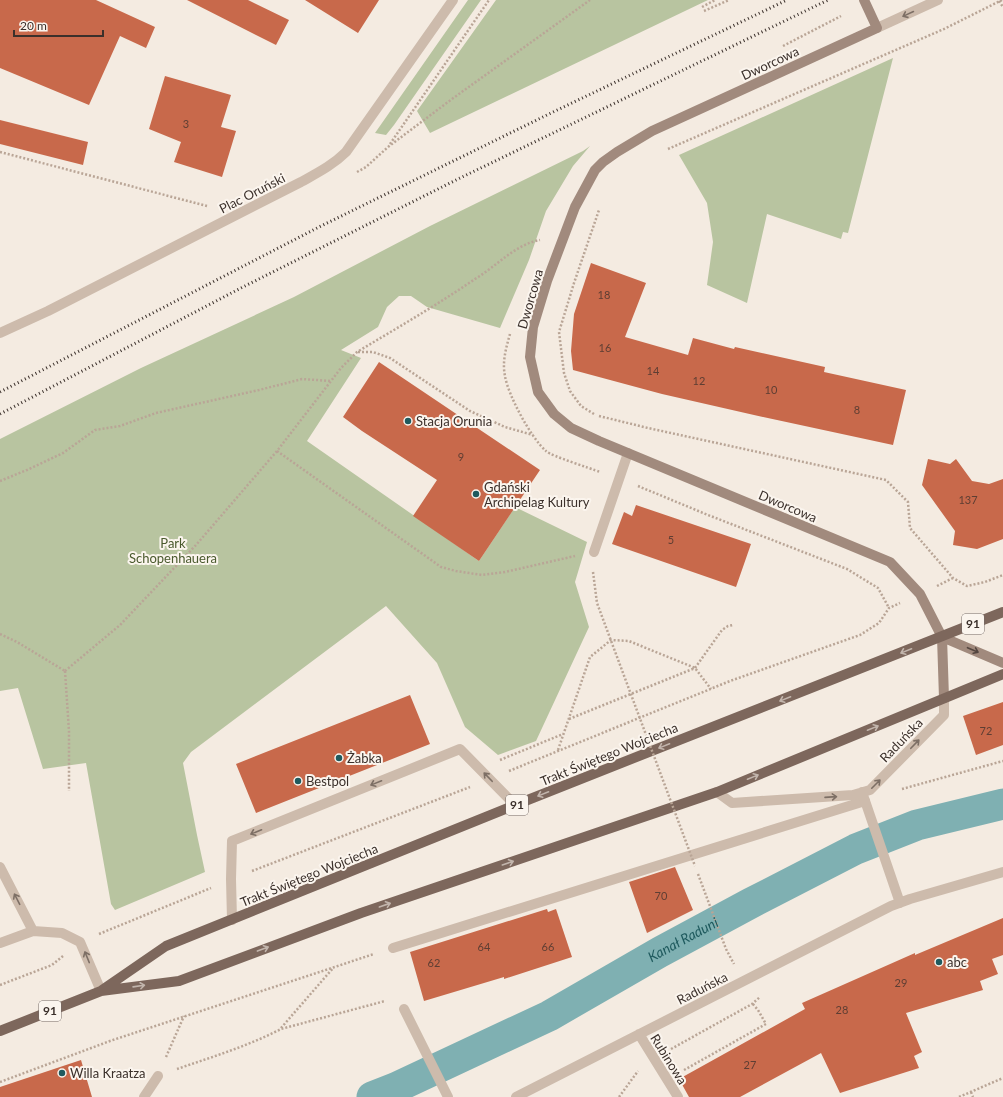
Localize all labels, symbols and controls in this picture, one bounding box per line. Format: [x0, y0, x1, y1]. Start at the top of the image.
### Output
one-way arrow [902, 11, 914, 18]
scale bar [14, 12, 103, 38]
text: 20 m [20, 18, 47, 33]
street label: Dworcowa [739, 43, 801, 83]
house number: 3 [183, 117, 189, 130]
street label: Plac Oruński [216, 170, 288, 216]
street label: Dworcowa [514, 267, 546, 331]
house number: 18 [598, 288, 610, 301]
house number: 16 [599, 341, 611, 354]
house number: 14 [647, 364, 660, 377]
house number: 12 [693, 374, 705, 387]
house number: 10 [765, 383, 778, 396]
house number: 8 [854, 403, 860, 416]
place label: Stacja Orunia [416, 413, 492, 429]
marker: Stacja Orunia [403, 416, 413, 426]
house number: 9 [458, 450, 464, 463]
place label: Gdański Archipelag Kultury [484, 479, 590, 510]
street label: Dworcowa [756, 487, 820, 525]
marker: Gdański Archipelag Kultury [471, 489, 481, 499]
house number: 137 [958, 493, 978, 506]
house number: 5 [668, 533, 674, 546]
park label: Park Schopenhauera [129, 535, 217, 566]
road number: 91 [962, 614, 984, 634]
one-way arrow [966, 646, 978, 654]
one-way arrow [901, 648, 913, 655]
one-way arrow [780, 695, 792, 703]
street label: Raduńska [876, 715, 926, 765]
street label: Trakt Świętego Wojciecha [538, 719, 680, 789]
one-way arrow [867, 723, 879, 731]
house number: 72 [980, 724, 992, 737]
one-way arrow [910, 739, 920, 749]
one-way arrow [659, 743, 671, 751]
place label: Żabka [347, 750, 382, 766]
marker: Żabka [334, 753, 344, 763]
one-way arrow [483, 772, 493, 782]
place label: Bestpol [306, 773, 349, 789]
one-way arrow [746, 773, 758, 781]
marker: Bestpol [293, 776, 303, 786]
one-way arrow [871, 779, 881, 789]
one-way arrow [371, 780, 383, 787]
one-way arrow [538, 791, 550, 799]
one-way arrow [824, 793, 837, 800]
road number: 91 [506, 795, 528, 815]
one-way arrow [250, 828, 262, 836]
street label: Trakt Świętego Wojciecha [238, 840, 380, 910]
one-way arrow [502, 859, 515, 866]
house number: 70 [655, 889, 668, 902]
one-way arrow [12, 893, 20, 905]
one-way arrow [379, 900, 391, 908]
water label: Kanał Raduni [645, 913, 722, 965]
house number: 64 [478, 940, 491, 953]
house number: 66 [542, 940, 554, 953]
one-way arrow [257, 945, 269, 953]
one-way arrow [82, 952, 90, 964]
place label: abc [947, 954, 967, 970]
house number: 62 [428, 956, 440, 969]
marker: abc [934, 957, 944, 967]
street label: Raduńska [674, 968, 730, 1008]
house number: 29 [895, 976, 907, 989]
one-way arrow [132, 982, 145, 990]
road number: 91 [39, 1001, 61, 1021]
house number: 28 [836, 1003, 848, 1016]
street label: Rubinowa [647, 1031, 691, 1087]
house number: 27 [744, 1058, 756, 1071]
place label: Willa Kraatza [70, 1065, 146, 1081]
marker: Willa Kraatza [57, 1068, 67, 1078]

